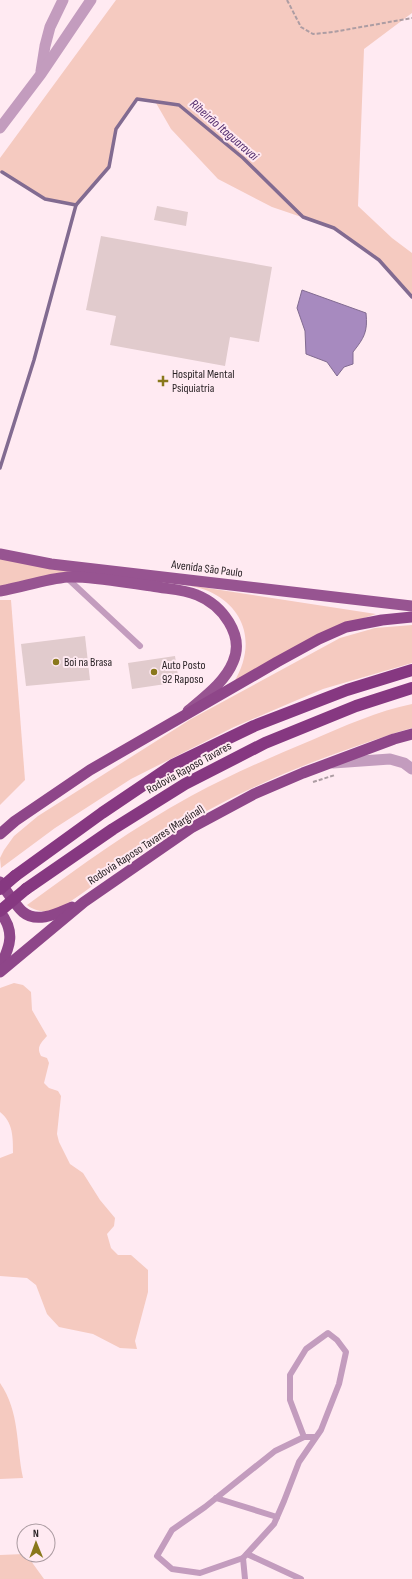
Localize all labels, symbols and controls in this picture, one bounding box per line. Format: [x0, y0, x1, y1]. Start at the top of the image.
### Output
water label: Ribeirão Itaguaravai [186, 96, 262, 165]
place label: Hospital Mental Psiquiatria [172, 367, 235, 396]
marker: Hospital Mental Psiquiatria [157, 375, 169, 387]
street label: Avenida São Paulo [170, 557, 243, 581]
place label: Boi na Brasa [64, 655, 113, 670]
marker: Boi na Brasa [51, 657, 61, 667]
place label: Auto Posto 92 Raposo [161, 658, 206, 687]
marker: Auto Posto 92 Raposo [149, 667, 159, 677]
street label: Rodovia Raposo Tavares [144, 738, 234, 798]
street label: Rodovia Raposo Tavares (Marginal) [85, 802, 207, 888]
north arrow [16, 1523, 56, 1563]
text: N [33, 1527, 39, 1540]

